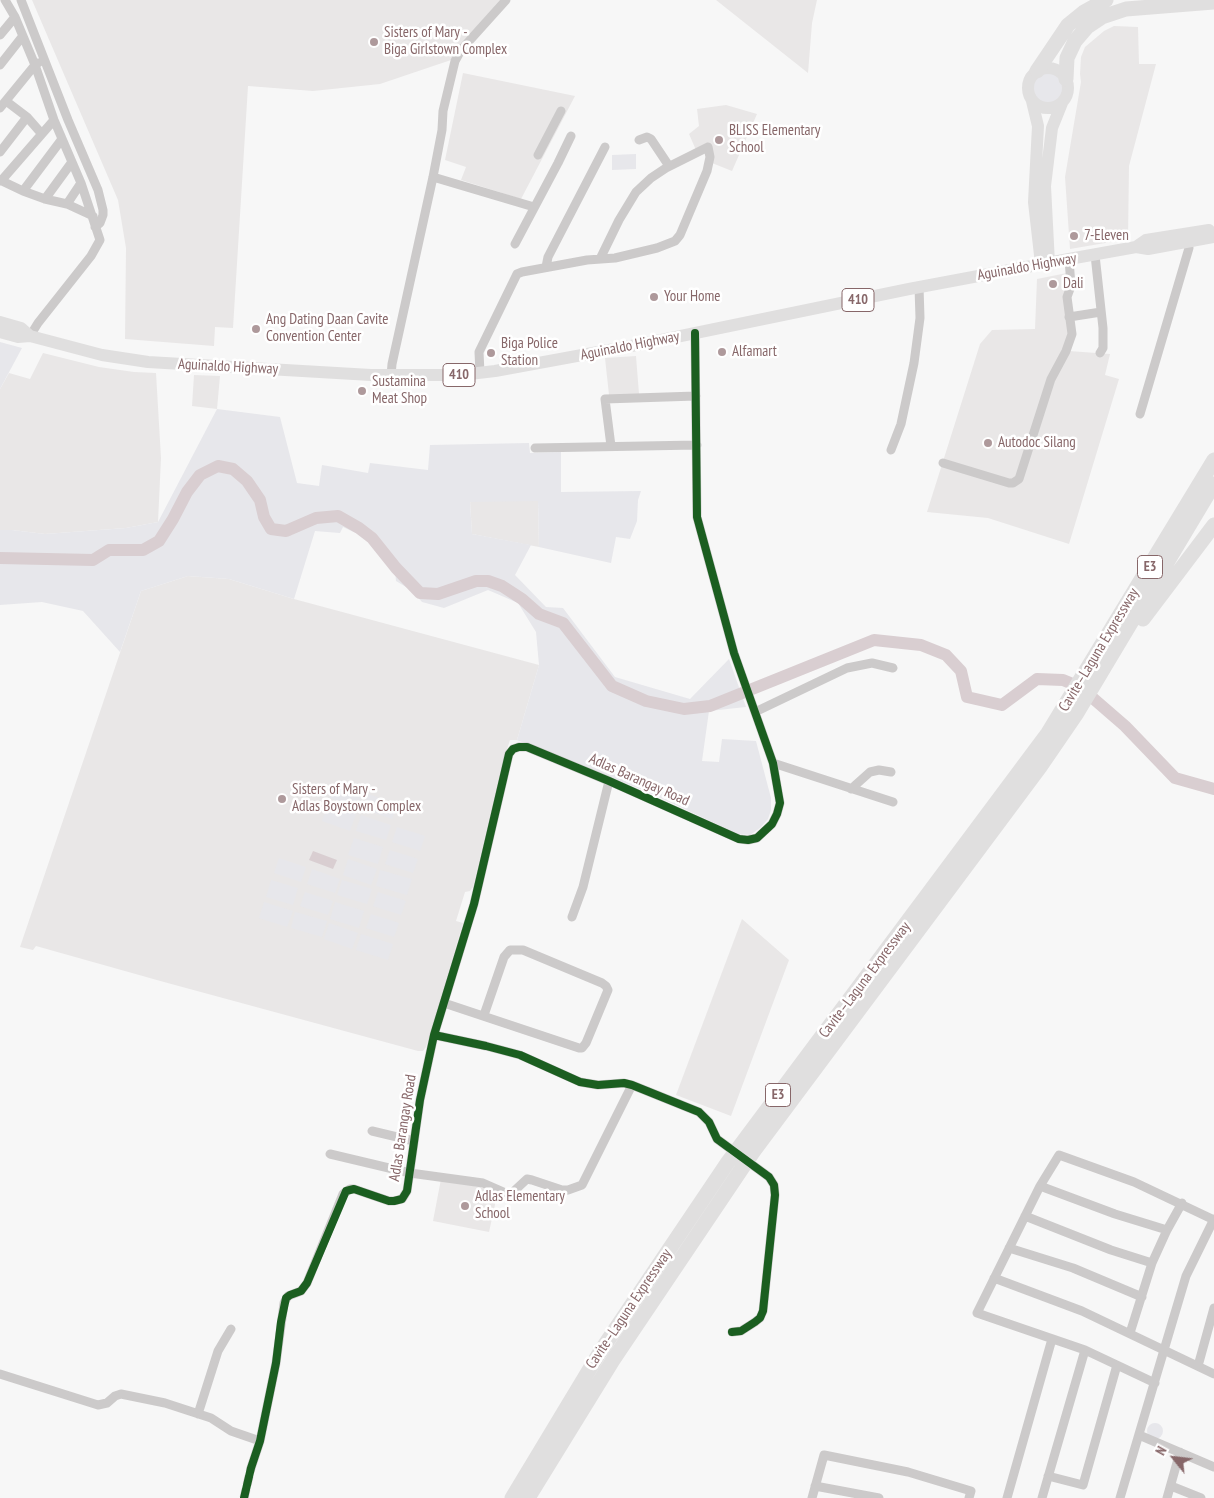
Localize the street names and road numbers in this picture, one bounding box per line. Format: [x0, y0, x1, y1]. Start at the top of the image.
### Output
street label: Aguinaldo Highway [976, 249, 1078, 285]
road number: 410 [842, 288, 874, 312]
street label: Aguinaldo Highway [579, 328, 681, 364]
street label: Aguinaldo Highway [177, 355, 279, 379]
road number: 410 [443, 364, 475, 386]
road number: E3 [1138, 556, 1162, 578]
street label: Cavite–Laguna Expressway [1055, 585, 1143, 715]
street label: Adlas Barangay Road [586, 750, 692, 810]
street label: Cavite–Laguna Expressway [815, 918, 915, 1042]
street label: Adlas Barangay Road [386, 1073, 420, 1183]
road number: E3 [766, 1084, 790, 1106]
street label: Cavite–Laguna Expressway [582, 1246, 676, 1372]

